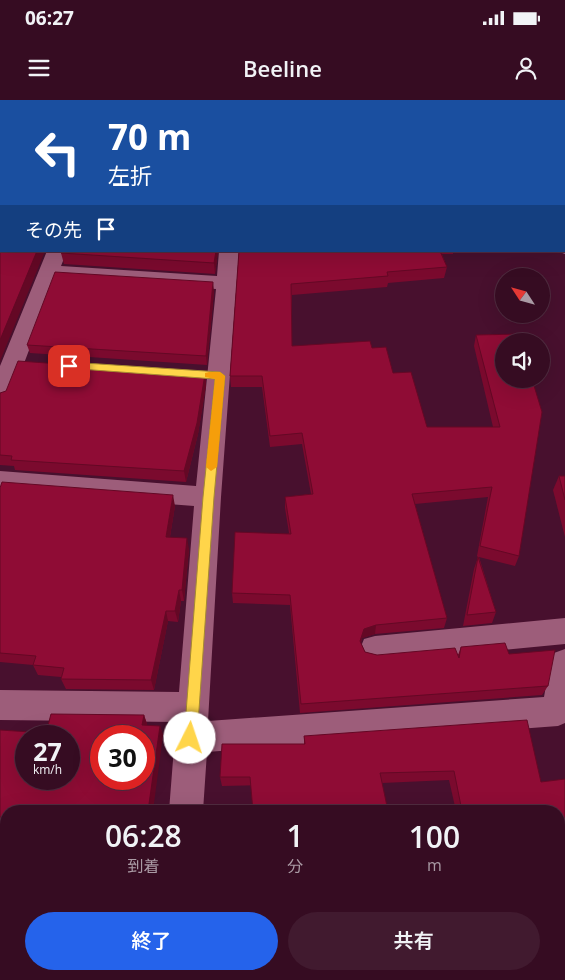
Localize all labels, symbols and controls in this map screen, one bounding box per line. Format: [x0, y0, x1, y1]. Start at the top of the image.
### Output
text: 06:27 [25, 5, 74, 31]
text: Beeline [243, 53, 322, 83]
icon: menu [25, 54, 53, 82]
icon: person [512, 54, 540, 82]
text: 70 m [108, 113, 191, 160]
icon: left [25, 120, 90, 185]
text: 左折 [108, 160, 152, 190]
icon: arrive [92, 215, 120, 243]
text: その先 [25, 217, 82, 243]
north arrow [495, 268, 550, 322]
map controls [495, 268, 550, 388]
button: sound [495, 333, 550, 388]
pin [48, 345, 90, 387]
icon: arrive [55, 352, 83, 380]
position arrow [163, 711, 215, 763]
speed limit sign: 30 [90, 725, 155, 790]
text: 27 [33, 734, 62, 768]
text: km/h [33, 761, 62, 778]
text: 06:28 [105, 815, 182, 856]
text: 1 [287, 815, 304, 856]
text: 100 [409, 816, 460, 857]
text: m [427, 854, 442, 876]
text: 到着 [127, 855, 159, 877]
text: 分 [287, 855, 303, 877]
button: 終了 [25, 912, 278, 970]
button: 共有 [288, 912, 540, 970]

